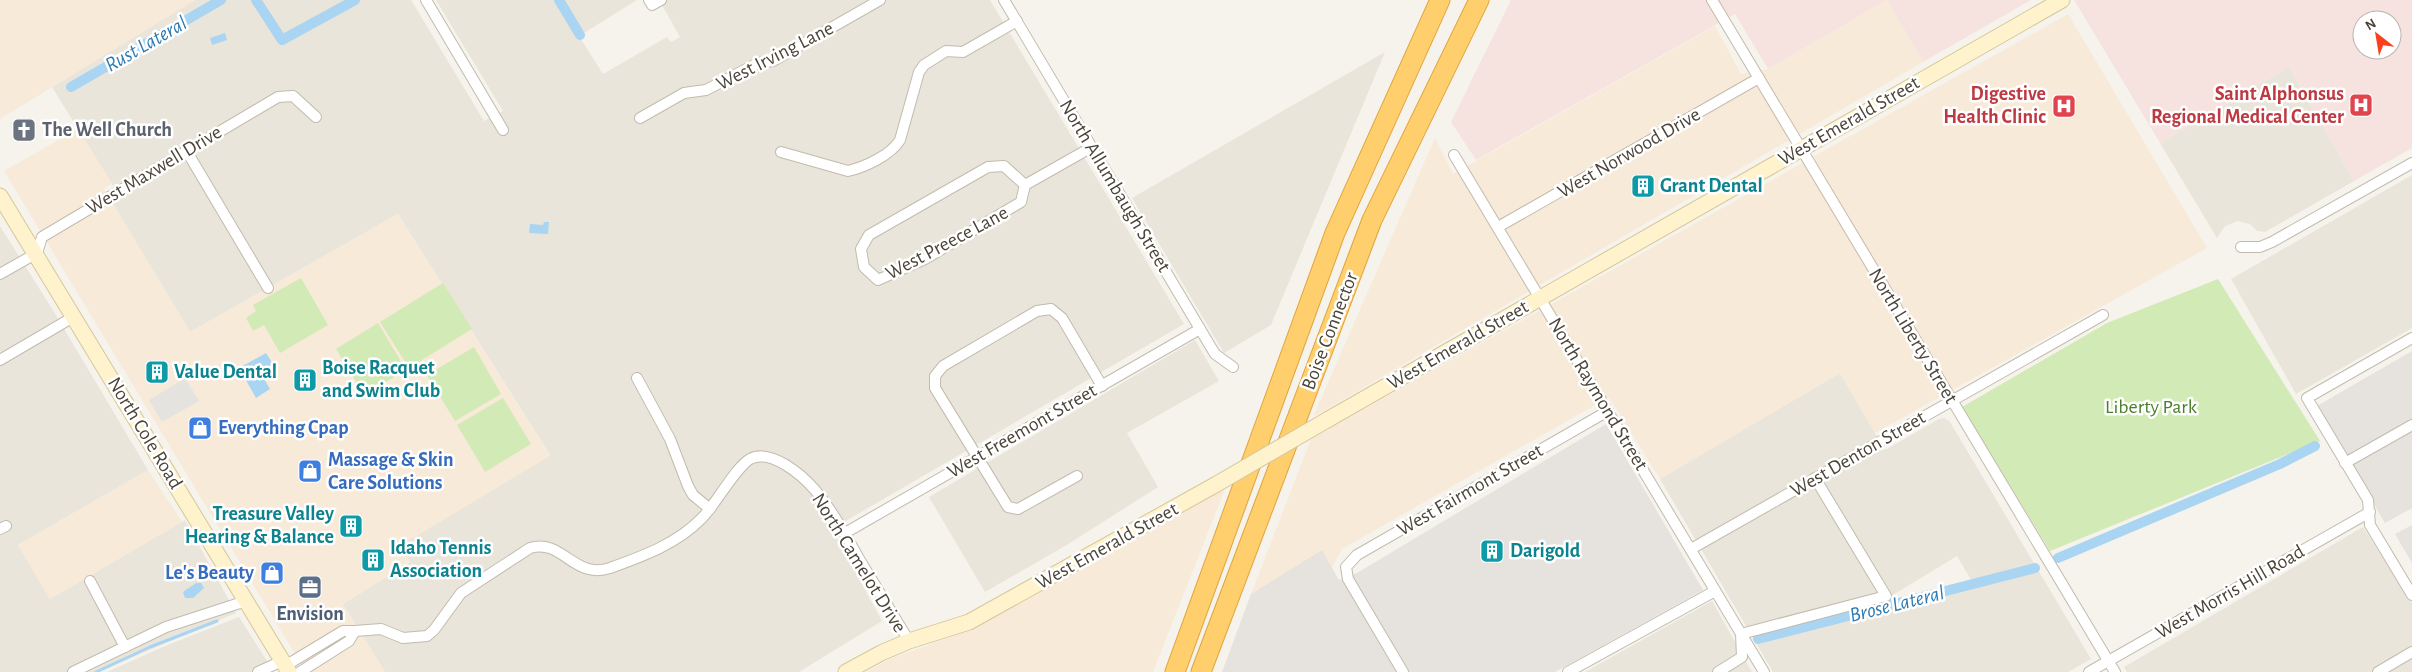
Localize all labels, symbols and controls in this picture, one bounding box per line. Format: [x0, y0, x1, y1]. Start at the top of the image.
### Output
north arrow [2352, 10, 2402, 60]
water label: Rust Lateral [102, 12, 190, 76]
text: N [2363, 16, 2379, 33]
street label: West Irving Lane [713, 18, 837, 94]
street label: West Emerald Street [1775, 72, 1923, 169]
place label: Digestive Health Clinic [1943, 84, 2046, 127]
place label: Saint Alphonsus Regional Medical Center [2151, 84, 2344, 127]
hospital icon: Saint Alphonsus Regional Medical Center [2348, 92, 2374, 118]
hospital icon: Digestive Health Clinic [2051, 93, 2077, 119]
street label: North Allumbaugh Street [1056, 96, 1175, 276]
street label: West Norwood Drive [1554, 104, 1704, 202]
church icon: The Well Church [11, 117, 37, 143]
place label: The Well Church [42, 120, 172, 140]
street label: West Maxwell Drive [83, 122, 225, 218]
building icon: Grant Dental [1630, 173, 1656, 199]
place label: Grant Dental [1660, 176, 1763, 196]
street label: West Preece Lane [883, 202, 1011, 284]
street label: North Liberty Street [1865, 265, 1962, 408]
street label: Boise Connector [1298, 269, 1362, 393]
street label: West Emerald Street [1384, 296, 1532, 393]
street label: North Raymond Street [1545, 314, 1652, 474]
place label: Boise Racquet and Swim Club [322, 358, 440, 401]
building icon: Value Dental [144, 359, 170, 385]
place label: Value Dental [174, 362, 277, 382]
building icon: Boise Racquet and Swim Club [292, 367, 318, 393]
street label: North Cole Road [104, 374, 186, 492]
street label: West Freemont Street [944, 380, 1101, 482]
park label: Liberty Park [2105, 397, 2197, 417]
street label: West Denton Street [1787, 407, 1929, 501]
shop icon: Everything Cpap [187, 415, 213, 441]
place label: Everything Cpap [218, 418, 349, 438]
street label: West Fairmont Street [1394, 440, 1547, 540]
place label: Massage & Skin Care Solutions [328, 450, 454, 493]
shop icon: Massage & Skin Care Solutions [297, 458, 323, 484]
street label: North Camelot Drive [808, 490, 910, 636]
street label: West Emerald Street [1033, 498, 1182, 593]
place label: Treasure Valley Hearing & Balance [185, 504, 334, 547]
building icon: Treasure Valley Hearing & Balance [338, 513, 364, 539]
place label: Idaho Tennis Association [390, 538, 492, 581]
building icon: Darigold [1479, 538, 1505, 564]
place label: Darigold [1510, 541, 1581, 561]
street label: West Morris Hill Road [2152, 541, 2308, 643]
building icon: Idaho Tennis Association [360, 547, 386, 573]
shop icon: Le's Beauty [259, 560, 285, 586]
place label: Le's Beauty [165, 563, 254, 583]
office icon: Envision [297, 574, 323, 600]
water label: Brose Lateral [1847, 582, 1947, 626]
place label: Envision [276, 604, 344, 624]

